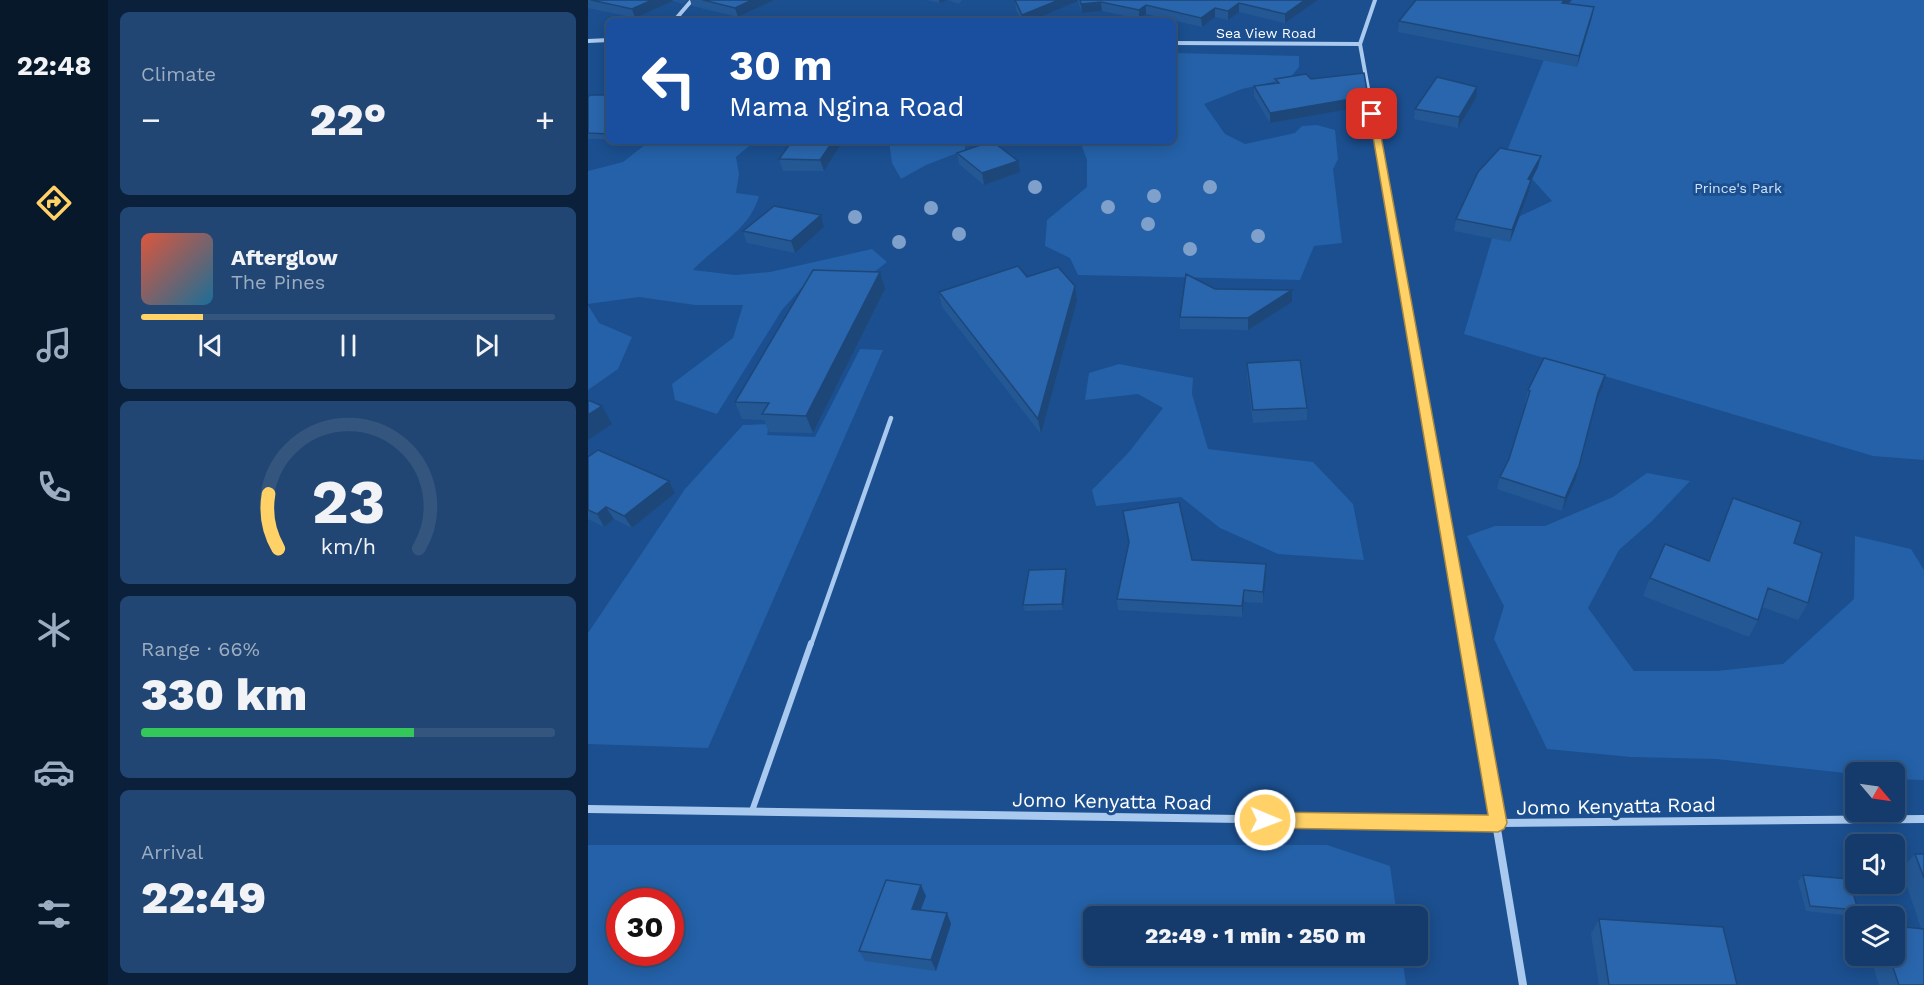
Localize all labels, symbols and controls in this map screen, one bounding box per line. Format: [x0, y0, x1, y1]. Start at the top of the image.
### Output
street label: Sea View Road [1216, 25, 1316, 41]
text: 30 m [729, 41, 833, 90]
icon: left [630, 42, 708, 120]
text: 22:48 [17, 50, 91, 82]
text: Climate [141, 62, 216, 86]
pin [1346, 88, 1397, 139]
text: Mama Ngina Road [729, 91, 964, 123]
text: 22° [310, 93, 386, 146]
icon: arrive [1355, 97, 1388, 130]
text: − [141, 100, 161, 139]
text: + [535, 100, 555, 139]
park label: Prince's Park [1694, 180, 1782, 196]
icon: directions [33, 182, 75, 224]
text: Afterglow [231, 245, 338, 270]
text: The Pines [231, 270, 325, 294]
icon: music [33, 324, 75, 366]
icon: previous [194, 329, 227, 362]
icon: pause [332, 329, 365, 362]
icon: next [470, 329, 503, 362]
icon: phone [33, 466, 75, 508]
text: 23 [311, 466, 385, 539]
text: km/h [320, 535, 376, 560]
icon: climate [33, 609, 75, 651]
text: Range · 66% [141, 637, 260, 661]
text: 330 km [141, 668, 307, 721]
icon: car [33, 751, 75, 793]
north arrow [1845, 762, 1905, 822]
map controls [1845, 762, 1905, 966]
street label: Jomo Kenyatta Road [1012, 787, 1212, 815]
position arrow [1233, 788, 1297, 852]
street label: Jomo Kenyatta Road [1516, 792, 1716, 820]
button: sound [1845, 834, 1905, 894]
text: Arrival [141, 840, 203, 864]
text: 22:49 [141, 871, 266, 924]
speed limit sign: 30 [606, 888, 684, 966]
icon: filters [33, 893, 75, 935]
button: layers [1845, 906, 1905, 966]
text: 22:49 · 1 min · 250 m [1145, 923, 1366, 948]

